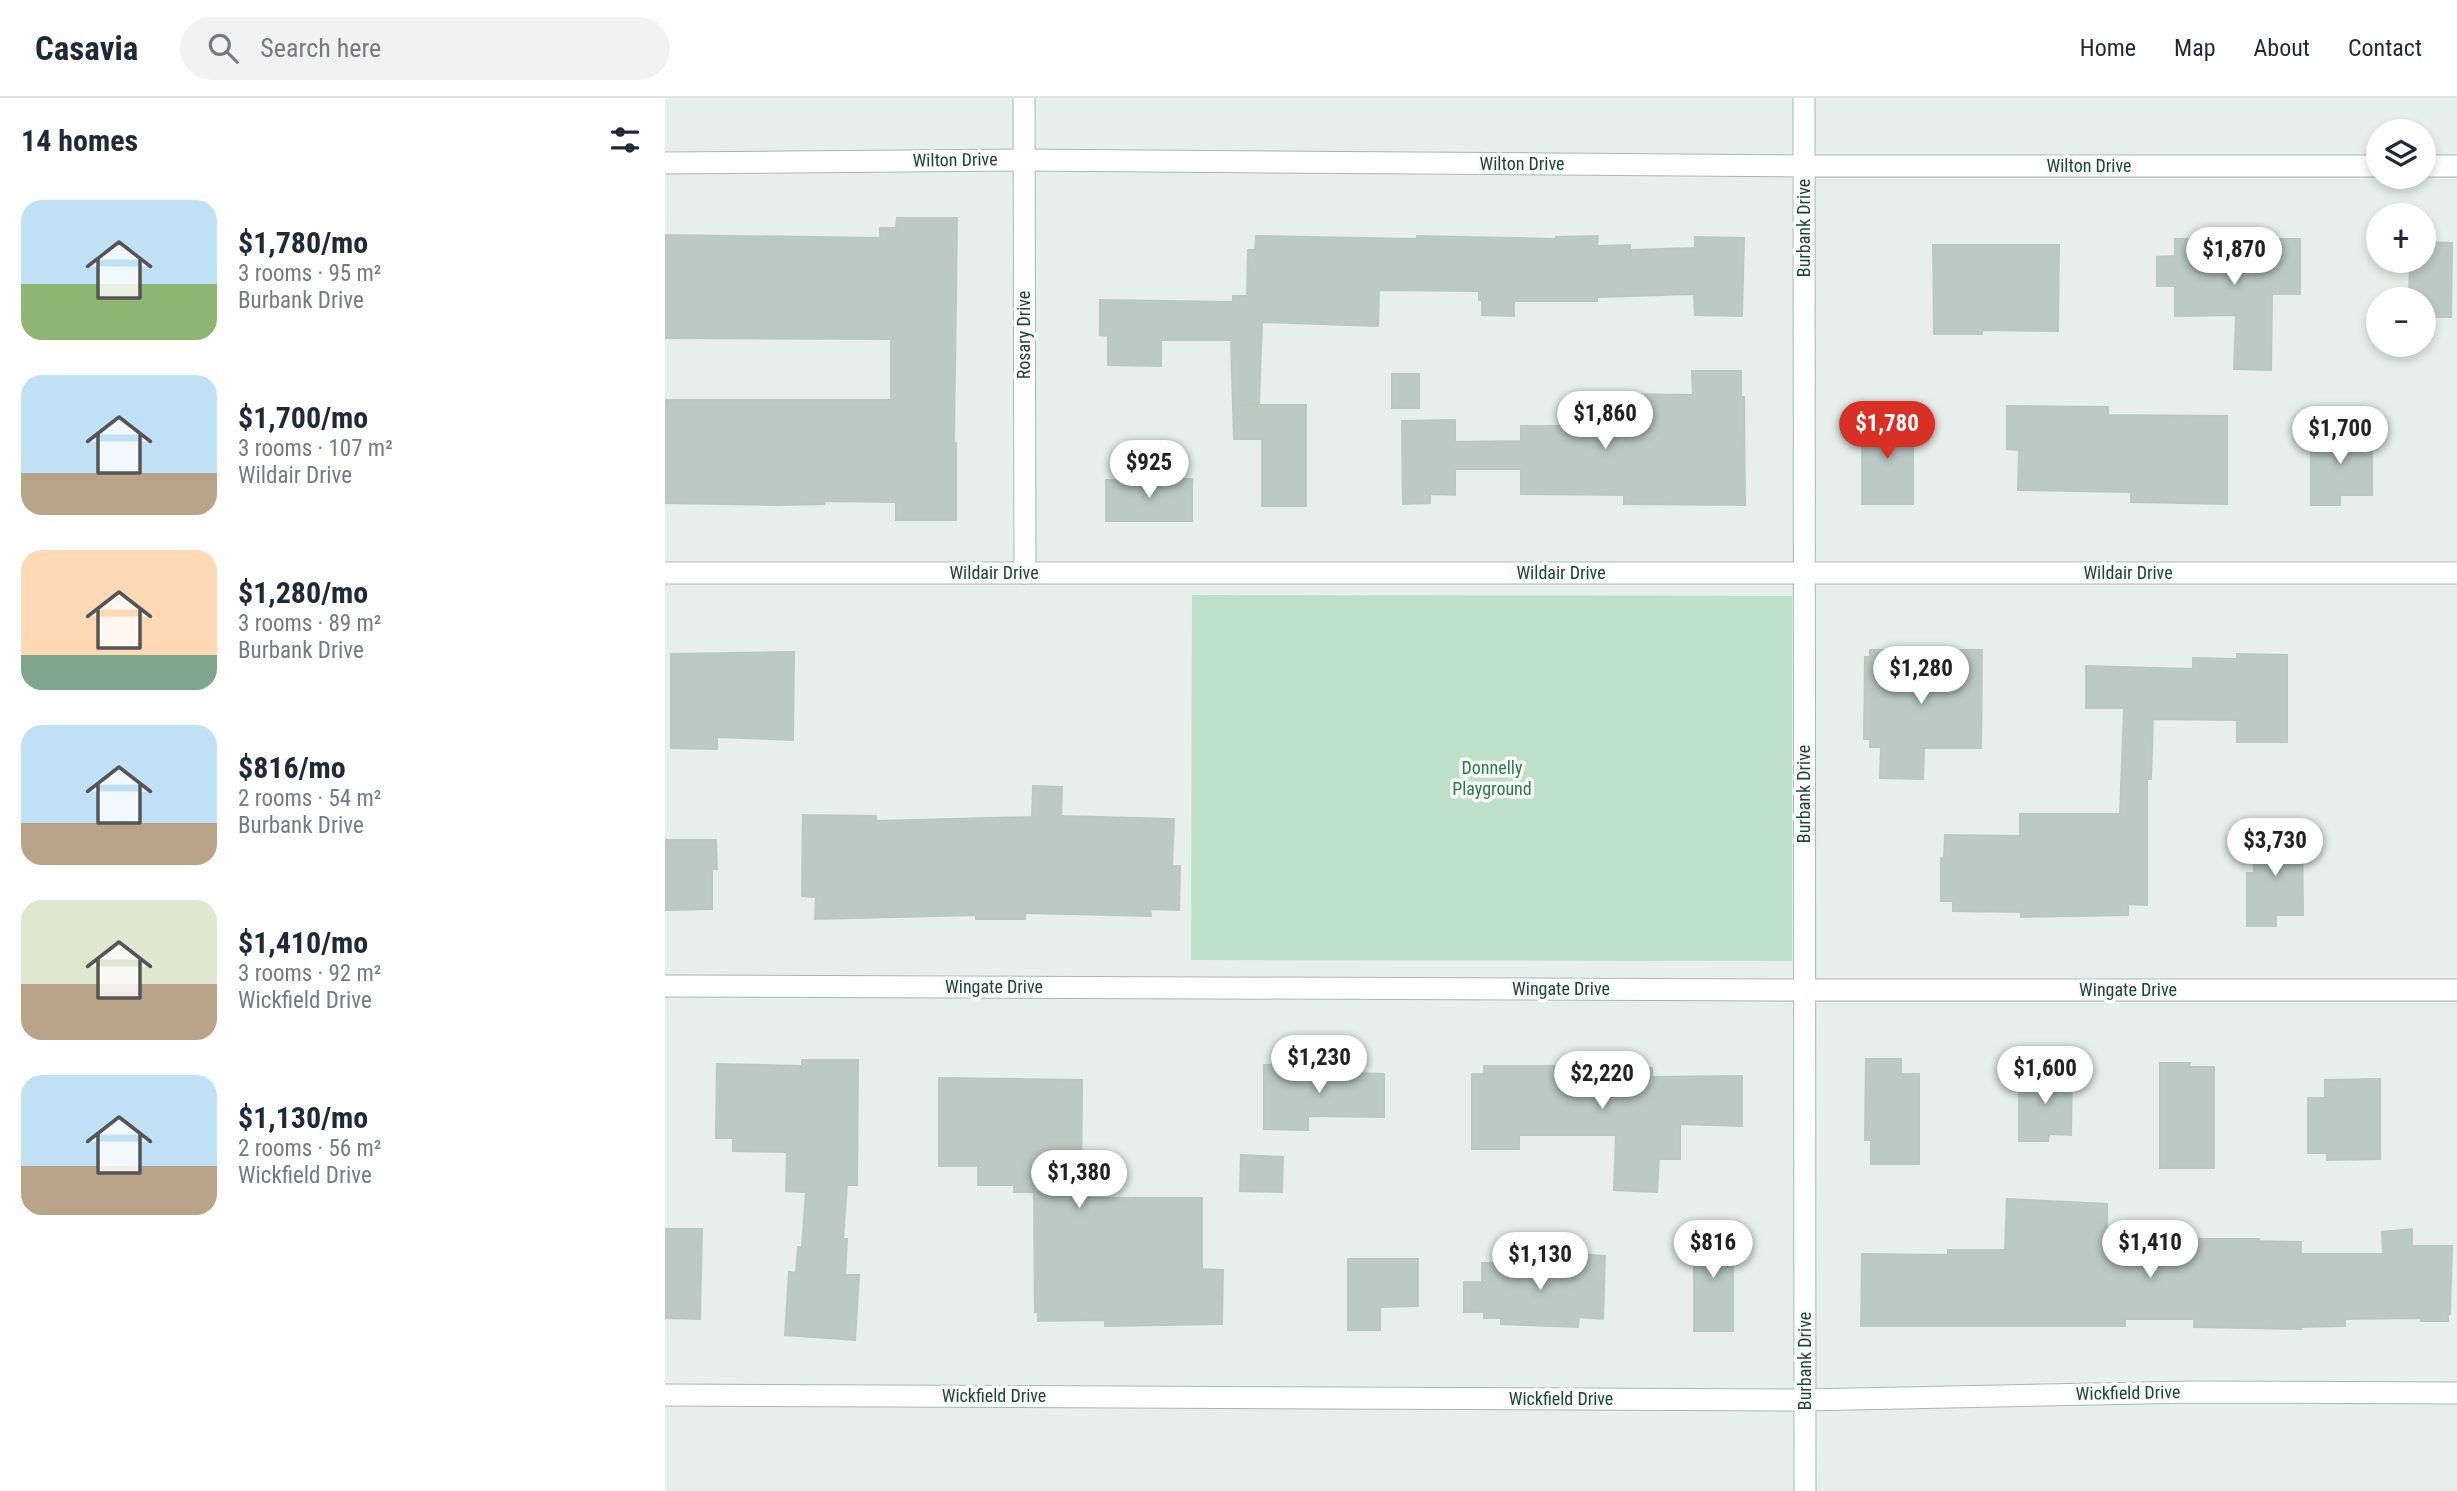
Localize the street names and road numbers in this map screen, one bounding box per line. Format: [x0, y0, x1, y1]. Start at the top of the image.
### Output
street label: Wilton Drive [912, 148, 998, 171]
street label: Wilton Drive [1480, 153, 1564, 174]
street label: Wilton Drive [2047, 155, 2131, 176]
street label: Burbank Drive [1793, 179, 1814, 277]
street label: Rosary Drive [1013, 291, 1034, 379]
street label: Wildair Drive [949, 562, 1039, 583]
street label: Wildair Drive [1516, 562, 1606, 583]
street label: Wildair Drive [2083, 562, 2173, 583]
street label: Burbank Drive [1793, 745, 1814, 843]
street label: Wingate Drive [945, 976, 1043, 997]
street label: Wingate Drive [1512, 978, 1610, 999]
street label: Wingate Drive [2079, 979, 2177, 1000]
street label: Burbank Drive [1794, 1312, 1815, 1410]
street label: Wickfield Drive [2075, 1381, 2180, 1404]
street label: Wickfield Drive [942, 1385, 1046, 1406]
street label: Wickfield Drive [1509, 1388, 1613, 1409]

